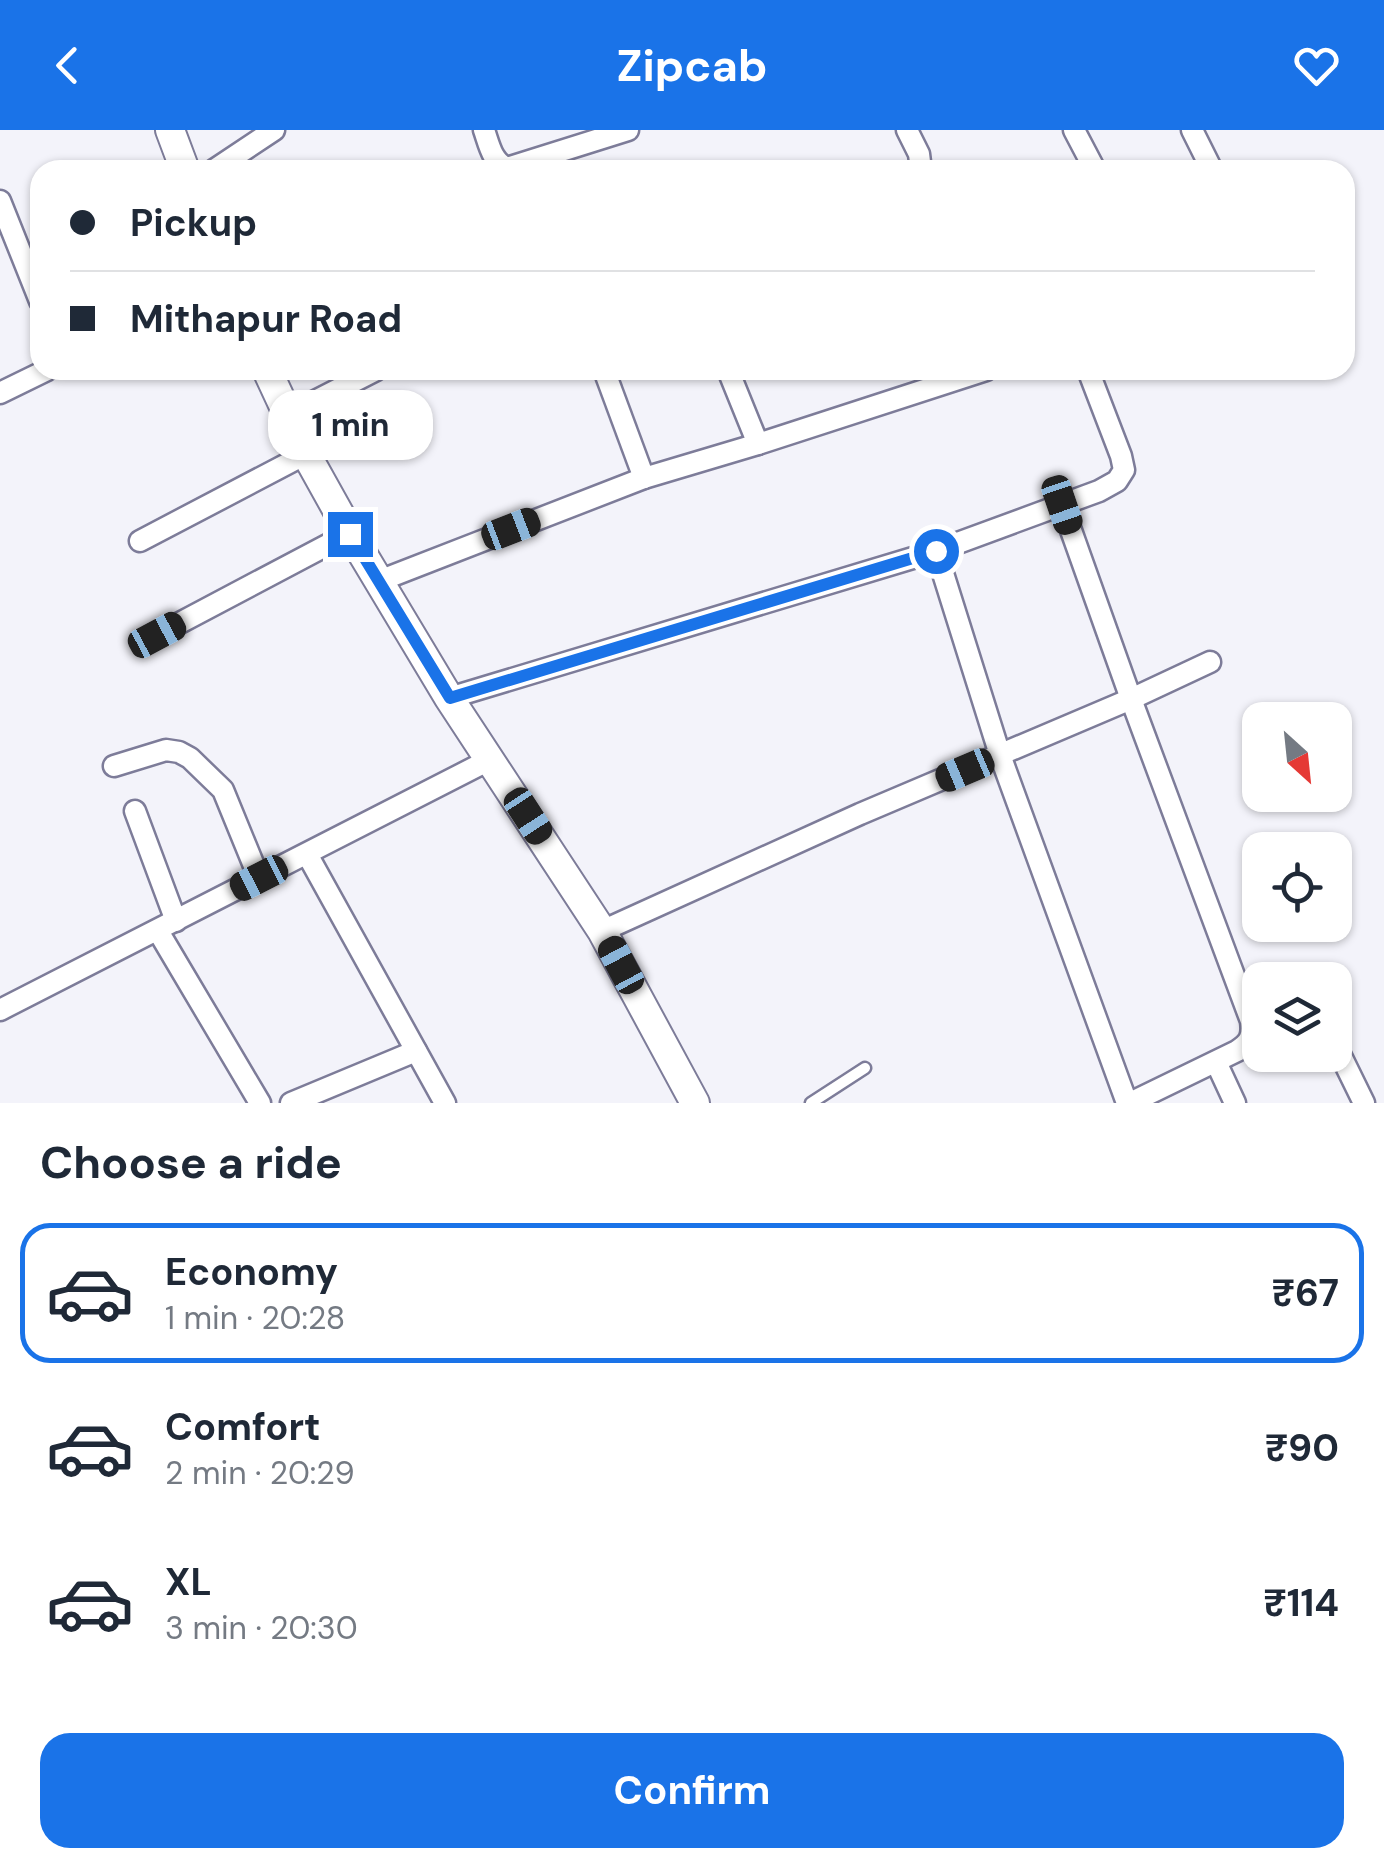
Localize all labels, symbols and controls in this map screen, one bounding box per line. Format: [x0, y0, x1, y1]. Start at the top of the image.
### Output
text: Zipcab [617, 36, 767, 95]
icon: back [40, 38, 95, 93]
icon: heart [1289, 38, 1344, 93]
text: Pickup [130, 198, 257, 248]
text: Mithapur Road [130, 294, 402, 344]
callout: 1 min [268, 389, 432, 459]
text: 1 min [312, 404, 389, 446]
car [1038, 472, 1086, 538]
car [478, 504, 544, 554]
route end [328, 512, 373, 557]
route start [914, 529, 959, 574]
car [123, 608, 191, 662]
north arrow [1242, 702, 1352, 812]
map controls [1242, 702, 1352, 1072]
car [932, 744, 998, 796]
car [499, 783, 557, 849]
button: locate [1242, 832, 1352, 942]
car [225, 851, 293, 905]
car [594, 931, 648, 999]
button: layers [1242, 962, 1352, 1072]
text: Choose a ride [40, 1133, 342, 1192]
text: Economy [165, 1247, 338, 1297]
icon: car [45, 1248, 135, 1338]
text: ₹67 [1272, 1268, 1339, 1318]
text: 1 min · 20:28 [165, 1297, 345, 1339]
text: Comfort [165, 1402, 321, 1452]
icon: car [45, 1403, 135, 1493]
text: ₹90 [1265, 1423, 1339, 1473]
text: 2 min · 20:29 [165, 1452, 355, 1494]
text: XL [165, 1557, 212, 1607]
icon: car [45, 1558, 135, 1648]
text: ₹114 [1263, 1578, 1339, 1628]
text: 3 min · 20:30 [165, 1607, 358, 1649]
button: Confirm [40, 1733, 1344, 1848]

